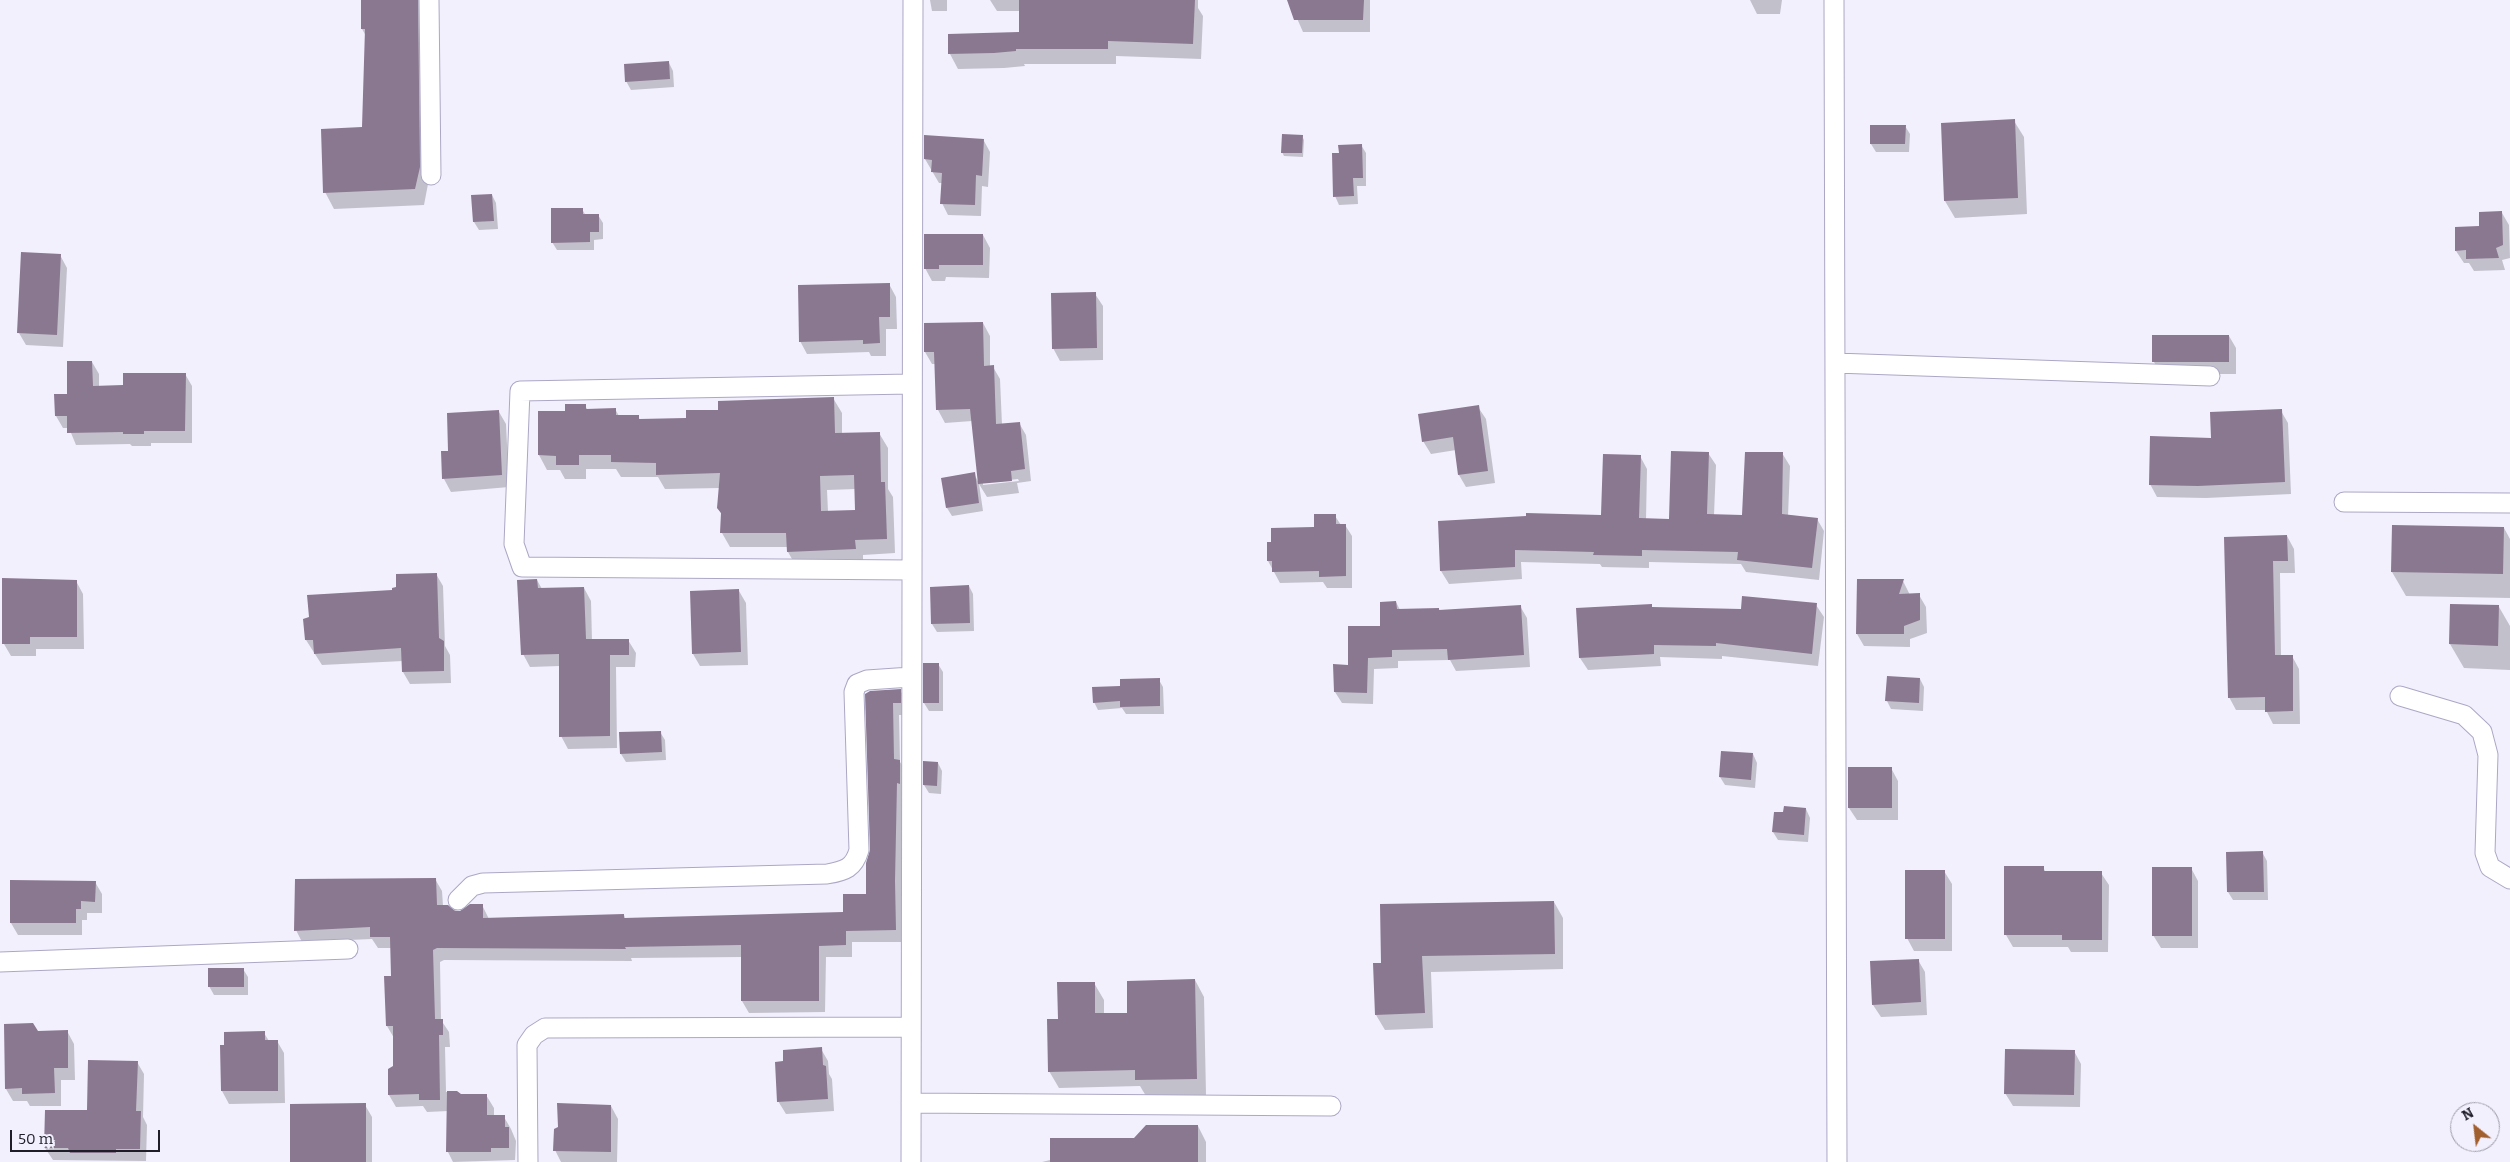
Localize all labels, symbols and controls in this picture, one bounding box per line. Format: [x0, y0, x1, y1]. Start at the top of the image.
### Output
north arrow [2450, 1102, 2500, 1152]
text: N [2459, 1104, 2477, 1124]
scale bar [12, 1120, 162, 1152]
text: 50 m [18, 1130, 53, 1148]

